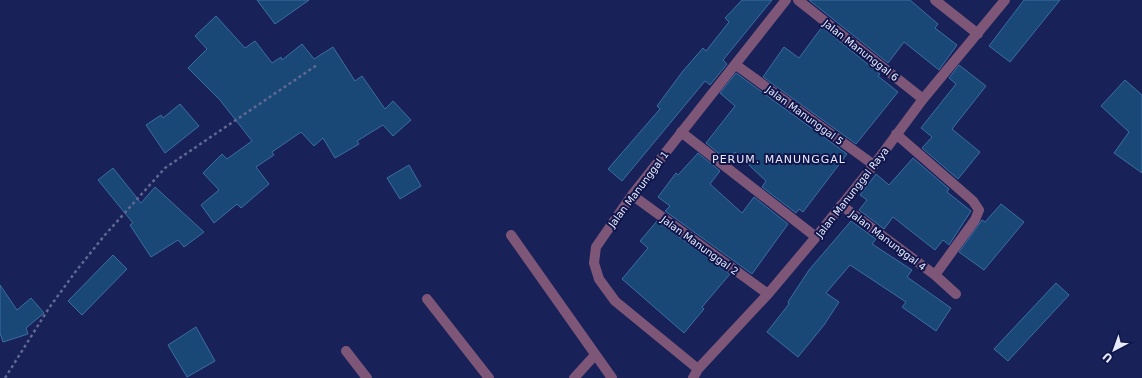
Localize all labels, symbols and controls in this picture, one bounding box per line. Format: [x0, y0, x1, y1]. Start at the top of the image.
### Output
street label: Jalan Manunggal 6 [820, 17, 900, 83]
street label: Jalan Manunggal 5 [763, 83, 845, 147]
street label: Jalan Manunggal Raya [813, 145, 891, 240]
street label: Jalan Manunggal 1 [606, 149, 671, 230]
district label: PERUM. MANUNGGAL [712, 153, 846, 166]
street label: Jalan Manunggal 4 [847, 208, 928, 273]
street label: Jalan Manunggal 2 [658, 213, 740, 277]
north arrow [1094, 330, 1134, 370]
text: U [1100, 349, 1115, 365]

